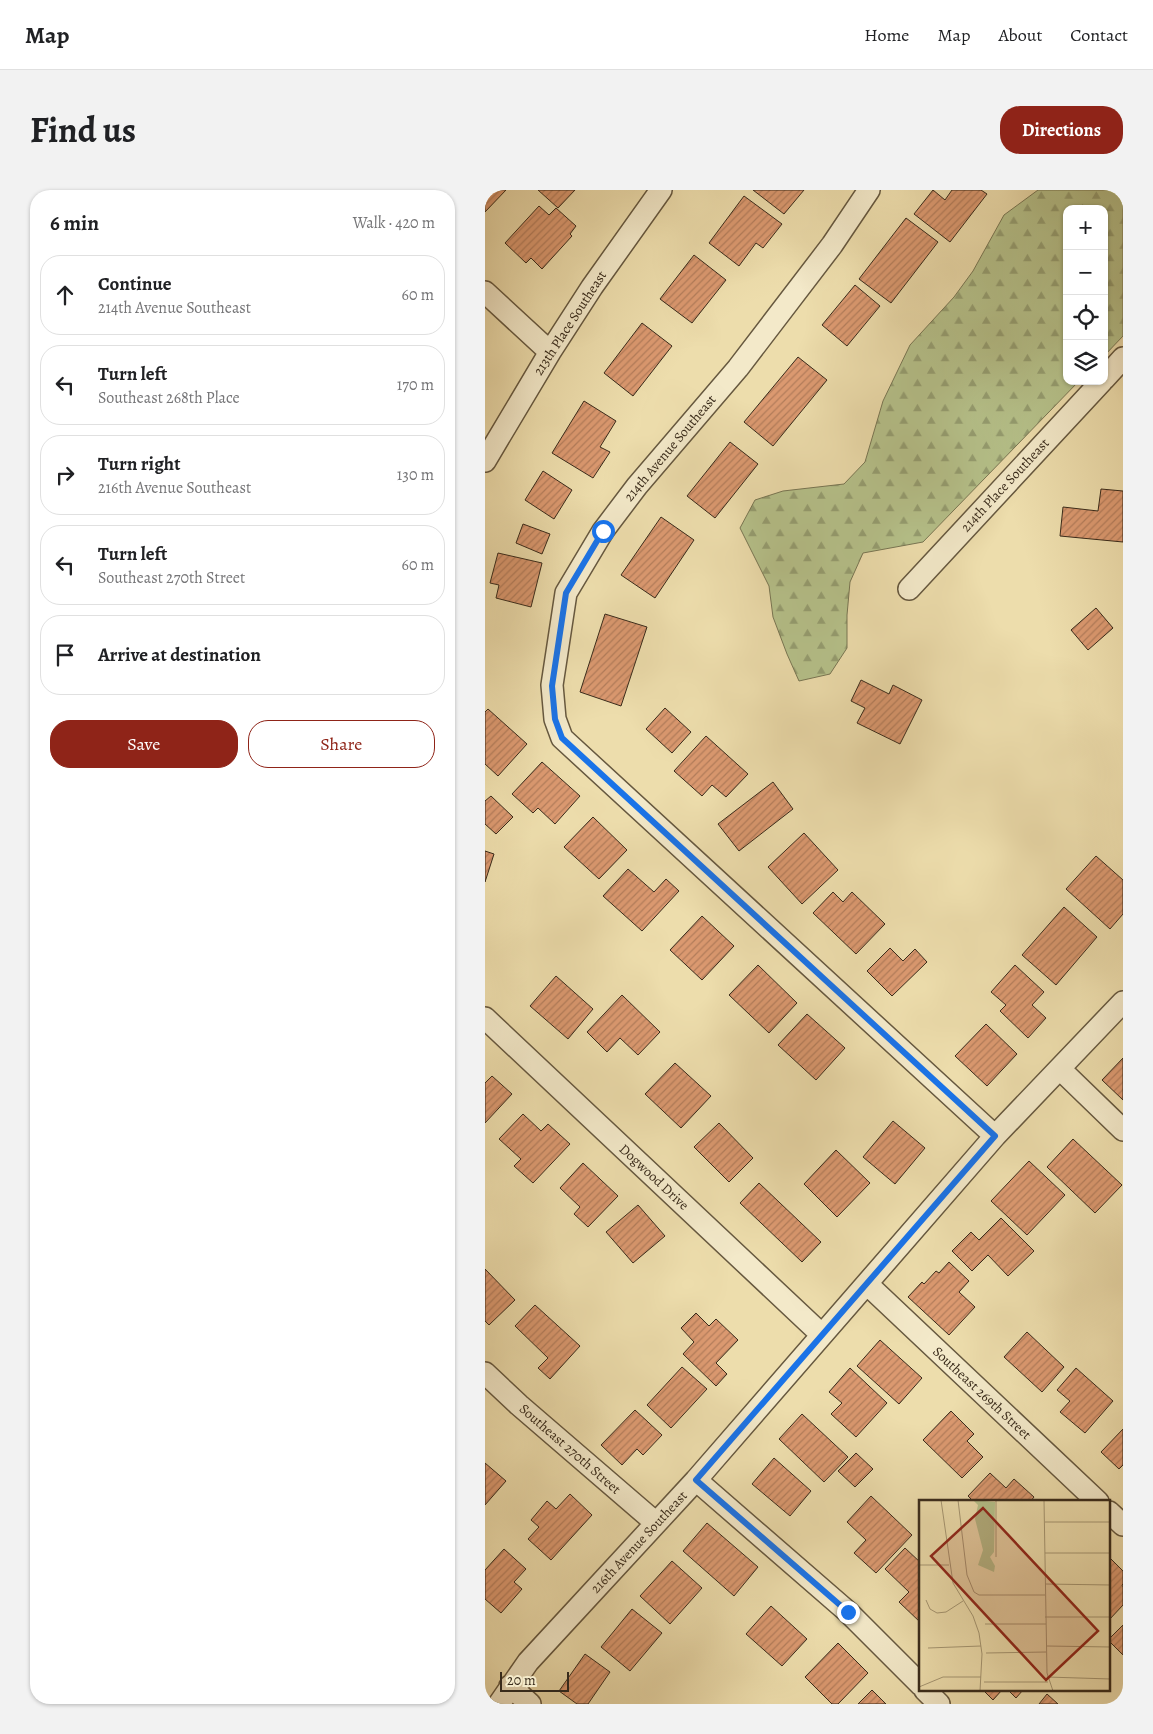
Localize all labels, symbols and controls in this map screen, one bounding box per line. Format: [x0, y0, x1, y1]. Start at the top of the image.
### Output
text: Map [25, 19, 69, 51]
text: Home [864, 23, 909, 47]
text: Map [937, 23, 970, 47]
text: About [998, 23, 1042, 47]
text: Contact [1070, 23, 1128, 47]
text: Find us [30, 106, 136, 154]
button: Directions [1000, 106, 1123, 154]
map controls [1063, 205, 1108, 385]
button: + [1063, 205, 1108, 250]
text: 6 min [50, 209, 99, 237]
text: Walk · 420 m [353, 212, 435, 234]
button: − [1063, 250, 1108, 295]
street label: 213th Place Southeast [529, 267, 611, 379]
text: Continue [98, 271, 172, 297]
icon: ahead [51, 281, 79, 309]
text: 60 m [402, 284, 434, 306]
button: locate [1063, 295, 1108, 340]
text: 214th Avenue Southeast [98, 297, 251, 319]
button: layers [1063, 340, 1108, 385]
text: Turn left [98, 361, 167, 387]
icon: left [51, 371, 79, 399]
text: 170 m [397, 374, 434, 396]
text: Southeast 268th Place [98, 387, 240, 409]
street label: 214th Avenue Southeast [620, 390, 721, 505]
street label: 214th Place Southeast [956, 434, 1054, 536]
text: Turn right [98, 451, 180, 477]
icon: right [51, 461, 79, 489]
text: 130 m [397, 464, 434, 486]
text: 216th Avenue Southeast [98, 477, 251, 499]
route start [592, 520, 615, 543]
text: Turn left [98, 541, 167, 567]
icon: left [51, 551, 79, 579]
text: 60 m [402, 554, 434, 576]
text: Southeast 270th Street [98, 567, 245, 589]
icon: arrive [51, 641, 79, 669]
text: Arrive at destination [98, 642, 261, 668]
button: Save [50, 720, 238, 768]
button: Share [248, 720, 435, 768]
street label: Dogwood Drive [615, 1140, 693, 1214]
street label: Southeast 269th Street [929, 1342, 1036, 1444]
street label: Southeast 270th Street [515, 1400, 625, 1499]
street label: 216th Avenue Southeast [586, 1486, 692, 1598]
inset map [919, 1500, 1111, 1692]
route end [837, 1601, 860, 1624]
scale bar [500, 1669, 569, 1692]
text: 20 m [507, 1671, 536, 1690]

